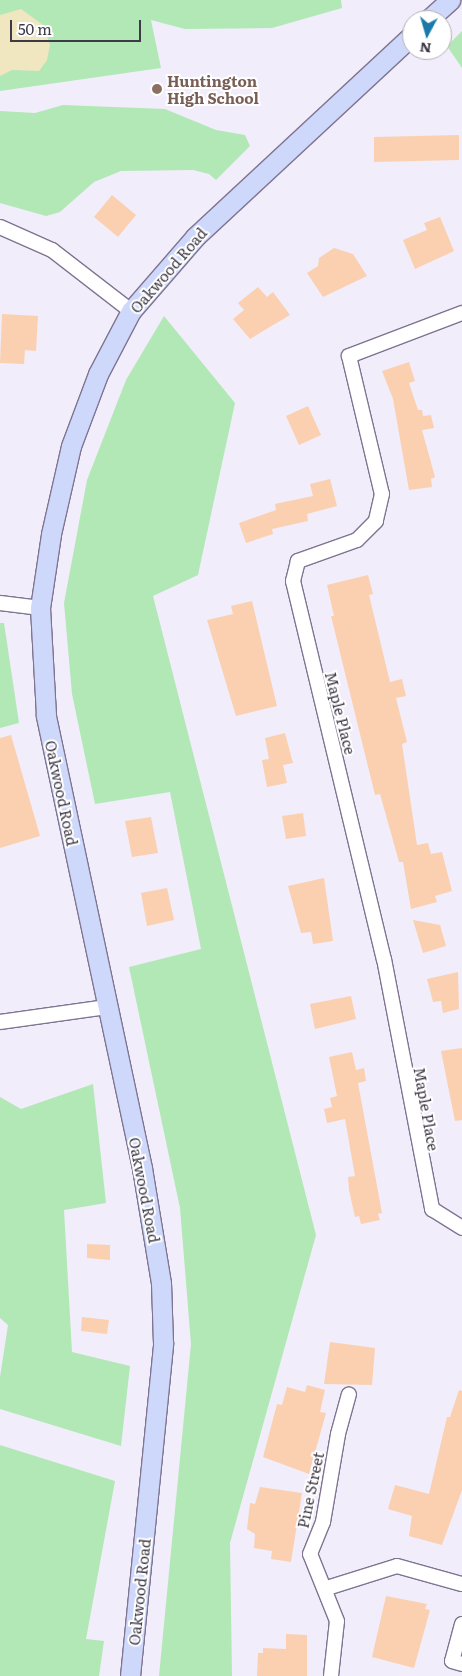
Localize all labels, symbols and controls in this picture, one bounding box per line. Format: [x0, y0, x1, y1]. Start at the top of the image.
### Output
scale bar [12, 10, 144, 42]
north arrow [402, 10, 452, 60]
text: 50 m [18, 17, 52, 40]
text: N [419, 38, 432, 59]
place label: Huntington High School [167, 71, 259, 106]
marker: Huntington High School [151, 83, 163, 95]
street label: Oakwood Road [126, 224, 210, 316]
street label: Maple Place [322, 670, 360, 756]
street label: Oakwood Road [42, 739, 82, 847]
street label: Maple Place [411, 1066, 443, 1152]
street label: Oakwood Road [126, 1136, 164, 1244]
street label: Pine Street [293, 1450, 327, 1530]
street label: Oakwood Road [124, 1538, 154, 1646]

